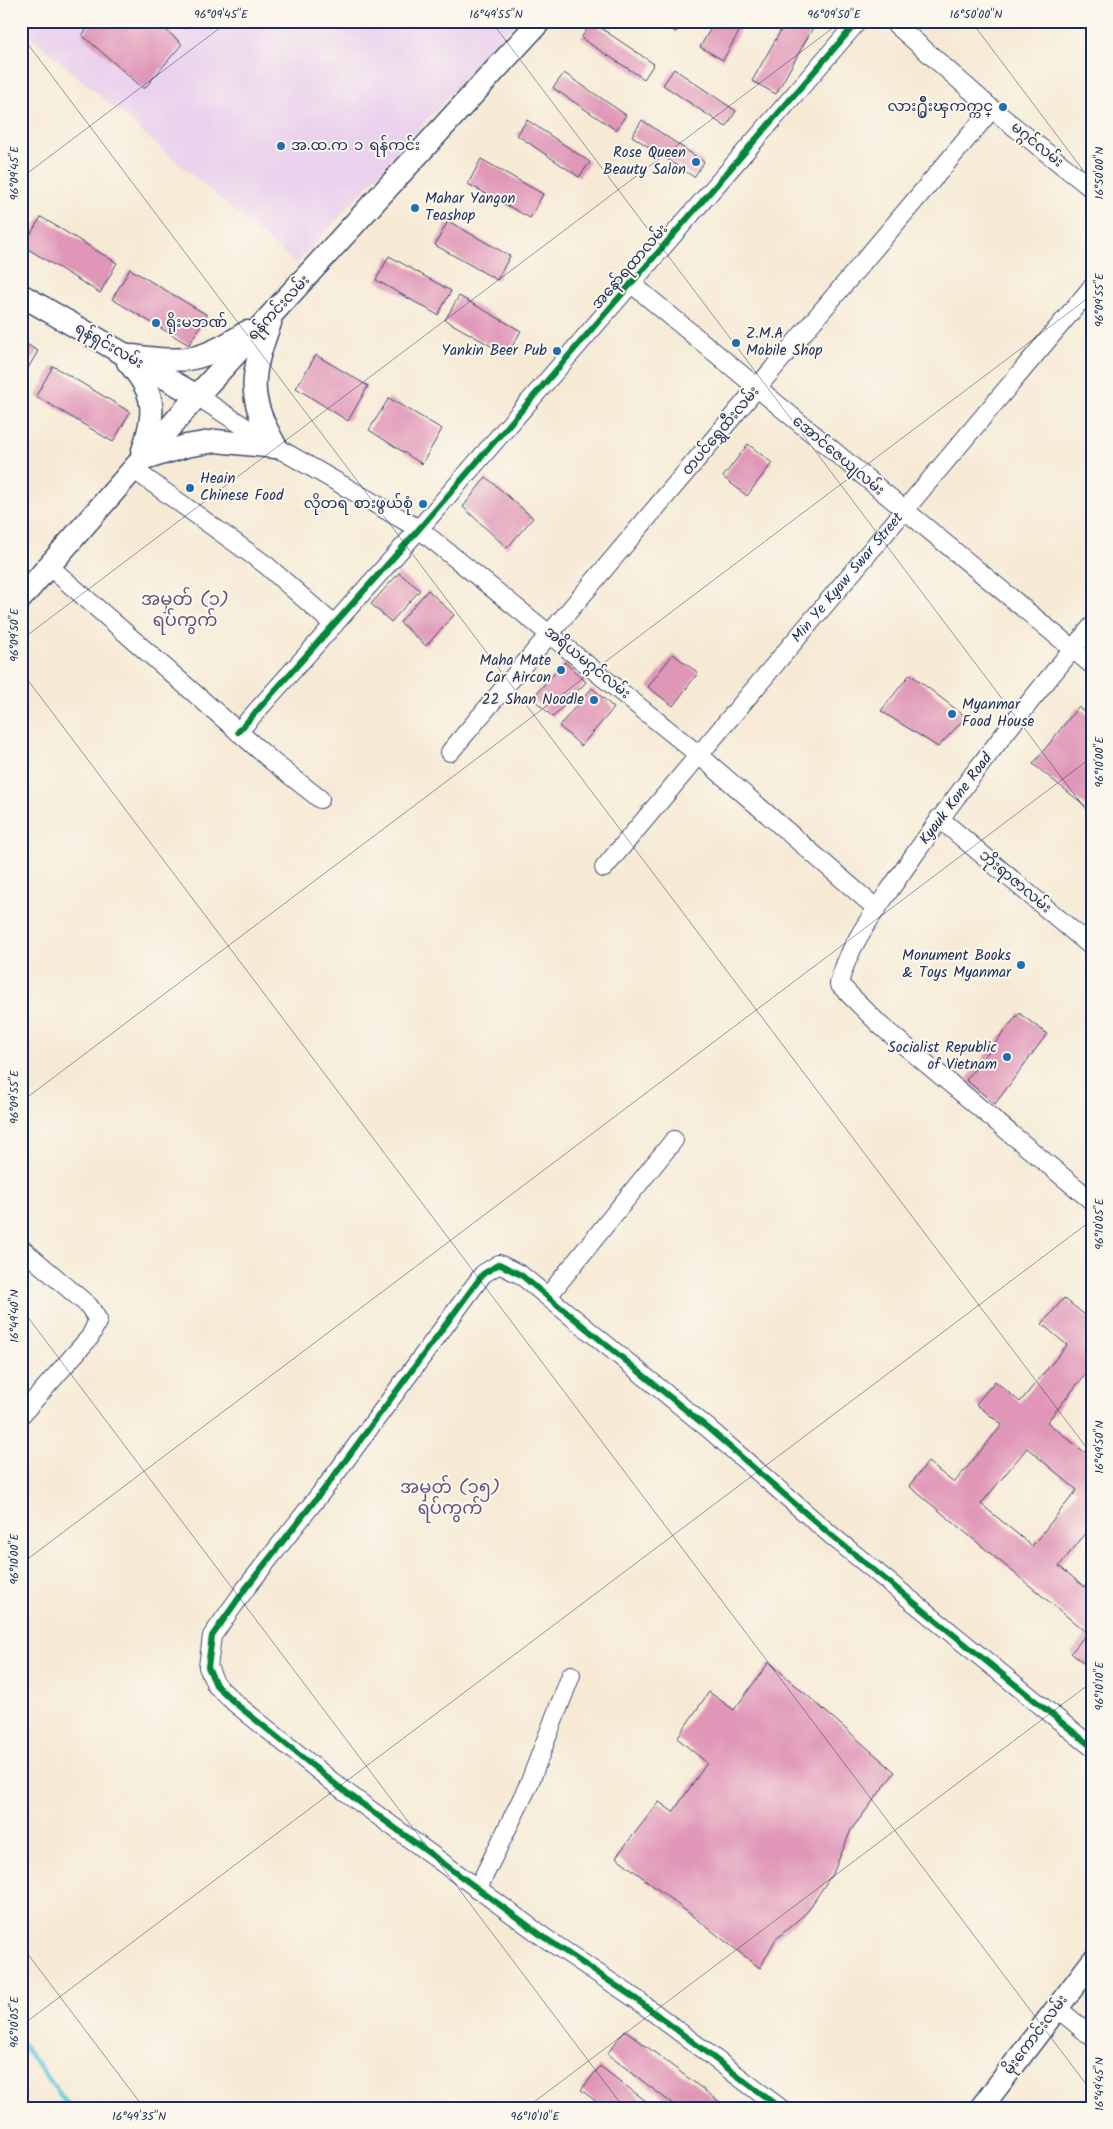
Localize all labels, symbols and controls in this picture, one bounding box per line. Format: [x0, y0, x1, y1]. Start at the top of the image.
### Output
text: 96°09'45"E [194, 5, 249, 24]
text: 16°49'55"N [469, 5, 523, 24]
text: 96°09'50"E [807, 5, 862, 24]
text: 16°50'00"N [950, 5, 1002, 24]
place label: လား႐ွိဳးၾကက္ကင္ [888, 95, 993, 119]
marker: လား႐ွိဳးၾကက္ကင္ [997, 101, 1009, 113]
street label: မဂ္ဂင်လမ်း [1005, 116, 1069, 174]
place label: အ.ထ.က ၁ ရန်ကင်း [291, 134, 420, 158]
marker: အ.ထ.က ၁ ရန်ကင်း [275, 140, 287, 152]
place label: Rose Queen Beauty Salon [603, 141, 686, 182]
text: 96°09'45"E [5, 145, 24, 200]
text: 16°50'00"N [1090, 147, 1109, 199]
marker: Rose Queen Beauty Salon [690, 156, 702, 168]
place label: Mahar Yangon Teashop [425, 187, 516, 228]
marker: Mahar Yangon Teashop [409, 202, 421, 214]
street label: အနော်ရထာလမ်း [586, 219, 674, 315]
street label: ရန်ကင်းလမ်း [242, 269, 316, 347]
text: 96°09'55"E [1090, 272, 1109, 327]
place label: ရိုးမဘဏ် [166, 311, 227, 335]
street label: ရန်ရှင်းလမ်း [70, 317, 148, 375]
marker: ရိုးမဘဏ် [150, 317, 162, 329]
place label: Z.M.A Mobile Shop [746, 322, 823, 363]
marker: Z.M.A Mobile Shop [730, 337, 742, 349]
place label: Yankin Beer Pub [441, 339, 547, 363]
marker: Yankin Beer Pub [551, 345, 563, 357]
street label: တပင်ရွှေထီးလမ်း [676, 381, 766, 481]
street label: အောင်ဇေယျလမ်း [786, 410, 890, 502]
place label: Heain Chinese Food [200, 467, 284, 508]
marker: Heain Chinese Food [184, 482, 196, 494]
place label: လိုတရ စားဖွယ်စုံ [304, 492, 413, 516]
marker: လိုတရ စားဖွယ်စုံ [417, 498, 429, 510]
street label: Min Ye Kyaw Swar Street [786, 507, 910, 648]
district label: အမှတ် (၁) ရပ်ကွက် [141, 586, 229, 636]
text: 96°09'50"E [5, 607, 24, 662]
street label: အရိယမဂ္ဂင်လမ်း [538, 621, 636, 706]
place label: Maha Mate Car Aircon [480, 649, 551, 690]
marker: Maha Mate Car Aircon [555, 664, 567, 676]
place label: 22 Shan Noodle [482, 688, 584, 712]
place label: Myanmar Food House [962, 693, 1034, 734]
marker: 22 Shan Noodle [588, 694, 600, 706]
marker: Myanmar Food House [946, 708, 958, 720]
text: 96°10'00"E [1090, 735, 1109, 788]
street label: Kyauk Kone Road [913, 748, 999, 850]
street label: ဘိုးရာဇာလမ်း [973, 844, 1057, 920]
place label: Monument Books & Toys Myanmar [902, 944, 1012, 985]
marker: Monument Books & Toys Myanmar [1015, 959, 1027, 971]
place label: Socialist Republic of Vietnam [888, 1036, 997, 1077]
marker: Socialist Republic of Vietnam [1001, 1051, 1013, 1063]
text: 96°09'55"E [5, 1069, 24, 1124]
text: 96°10'05"E [1090, 1197, 1109, 1250]
text: 16°49'40"N [5, 1289, 24, 1343]
text: 16°49'50"N [1090, 1420, 1109, 1474]
district label: အမှတ် (၁၅) ရပ်ကွက် [400, 1474, 500, 1524]
text: 96°10'00"E [5, 1532, 24, 1585]
text: 96°10'10"E [1090, 1661, 1109, 1710]
street label: မိုးကောင်းလမ်း [998, 1990, 1074, 2080]
text: 96°10'05"E [5, 1995, 24, 2048]
text: 16°49'45"N [1090, 2057, 1109, 2111]
text: 16°49'35"N [112, 2107, 166, 2126]
text: 96°10'10"E [511, 2107, 560, 2126]

